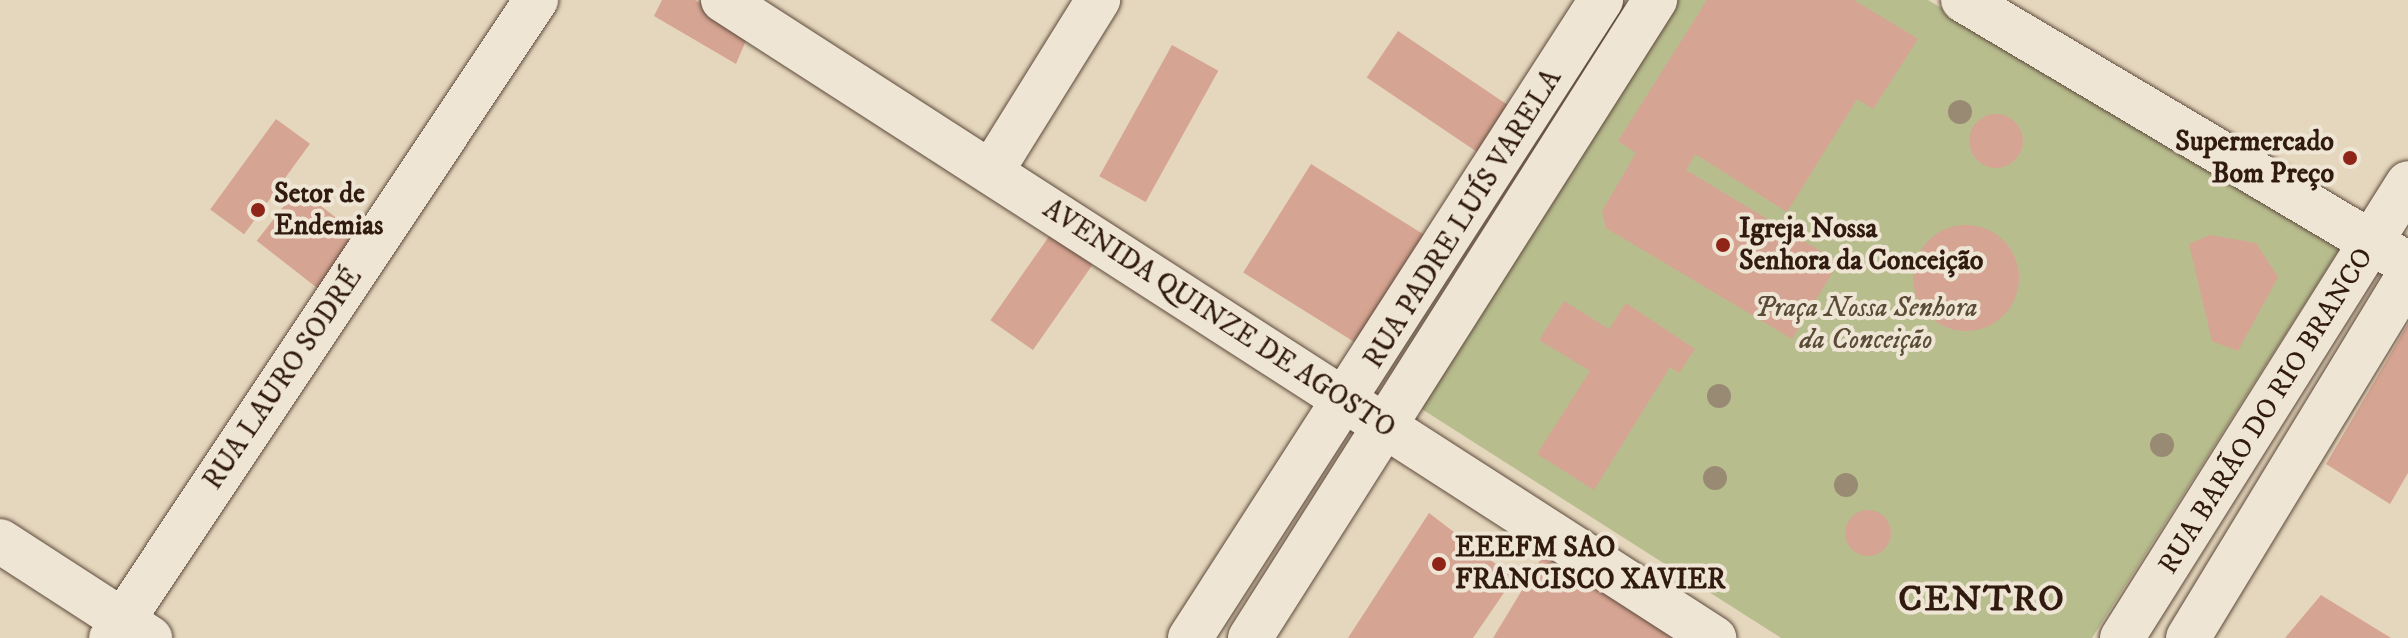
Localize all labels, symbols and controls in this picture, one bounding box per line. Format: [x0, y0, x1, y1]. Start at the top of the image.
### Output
street label: RUA PADRE LUÍS VARELA [1357, 63, 1569, 375]
place label: Supermercado Bom Preço [2175, 125, 2334, 191]
marker: Supermercado Bom Preço [2341, 149, 2359, 167]
place label: Setor de Endemias [274, 177, 383, 243]
street label: AVENIDA QUINZE DE AGOSTO [1037, 192, 1401, 446]
marker: Setor de Endemias [249, 201, 267, 219]
place label: Igreja Nossa Senhora da Conceição [1739, 212, 1983, 278]
marker: Igreja Nossa Senhora da Conceição [1714, 236, 1732, 254]
street label: RUA BARÃO DO RIO BRANCO [2152, 242, 2380, 580]
street label: RUA LAURO SODRÉ [196, 262, 370, 496]
park label: Praça Nossa Senhora da Conceição [1754, 291, 1978, 357]
place label: EEEFM SAO FRANCISCO XAVIER [1455, 531, 1726, 597]
marker: EEEFM SAO FRANCISCO XAVIER [1430, 555, 1448, 573]
district label: CENTRO [1898, 578, 2066, 622]

